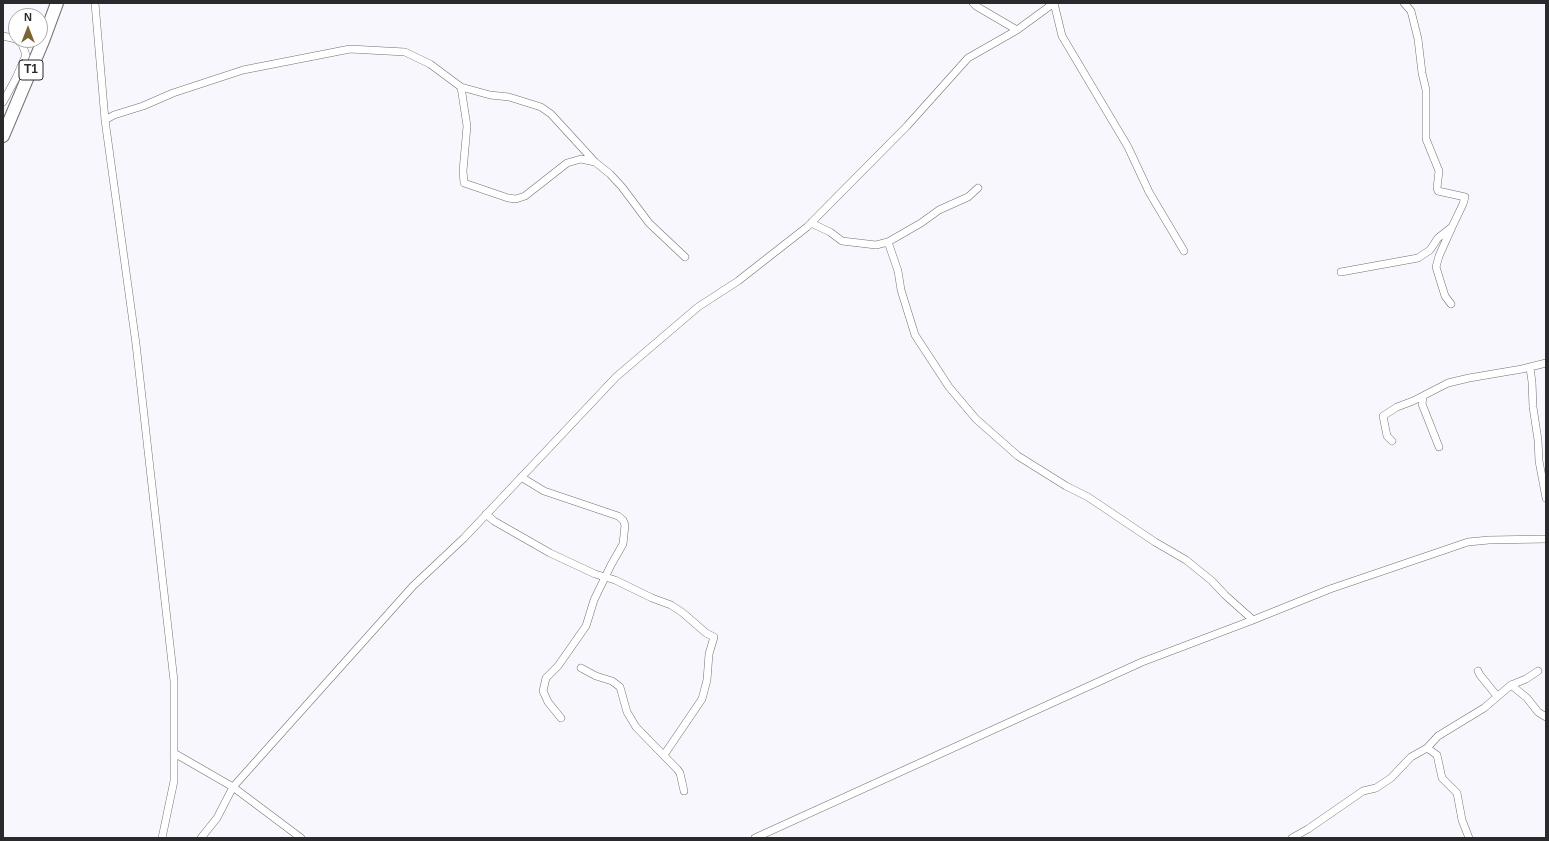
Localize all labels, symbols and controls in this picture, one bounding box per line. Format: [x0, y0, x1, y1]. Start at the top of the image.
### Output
north arrow [8, 8, 48, 48]
text: N [24, 11, 32, 23]
road number: T1 [19, 60, 43, 80]

